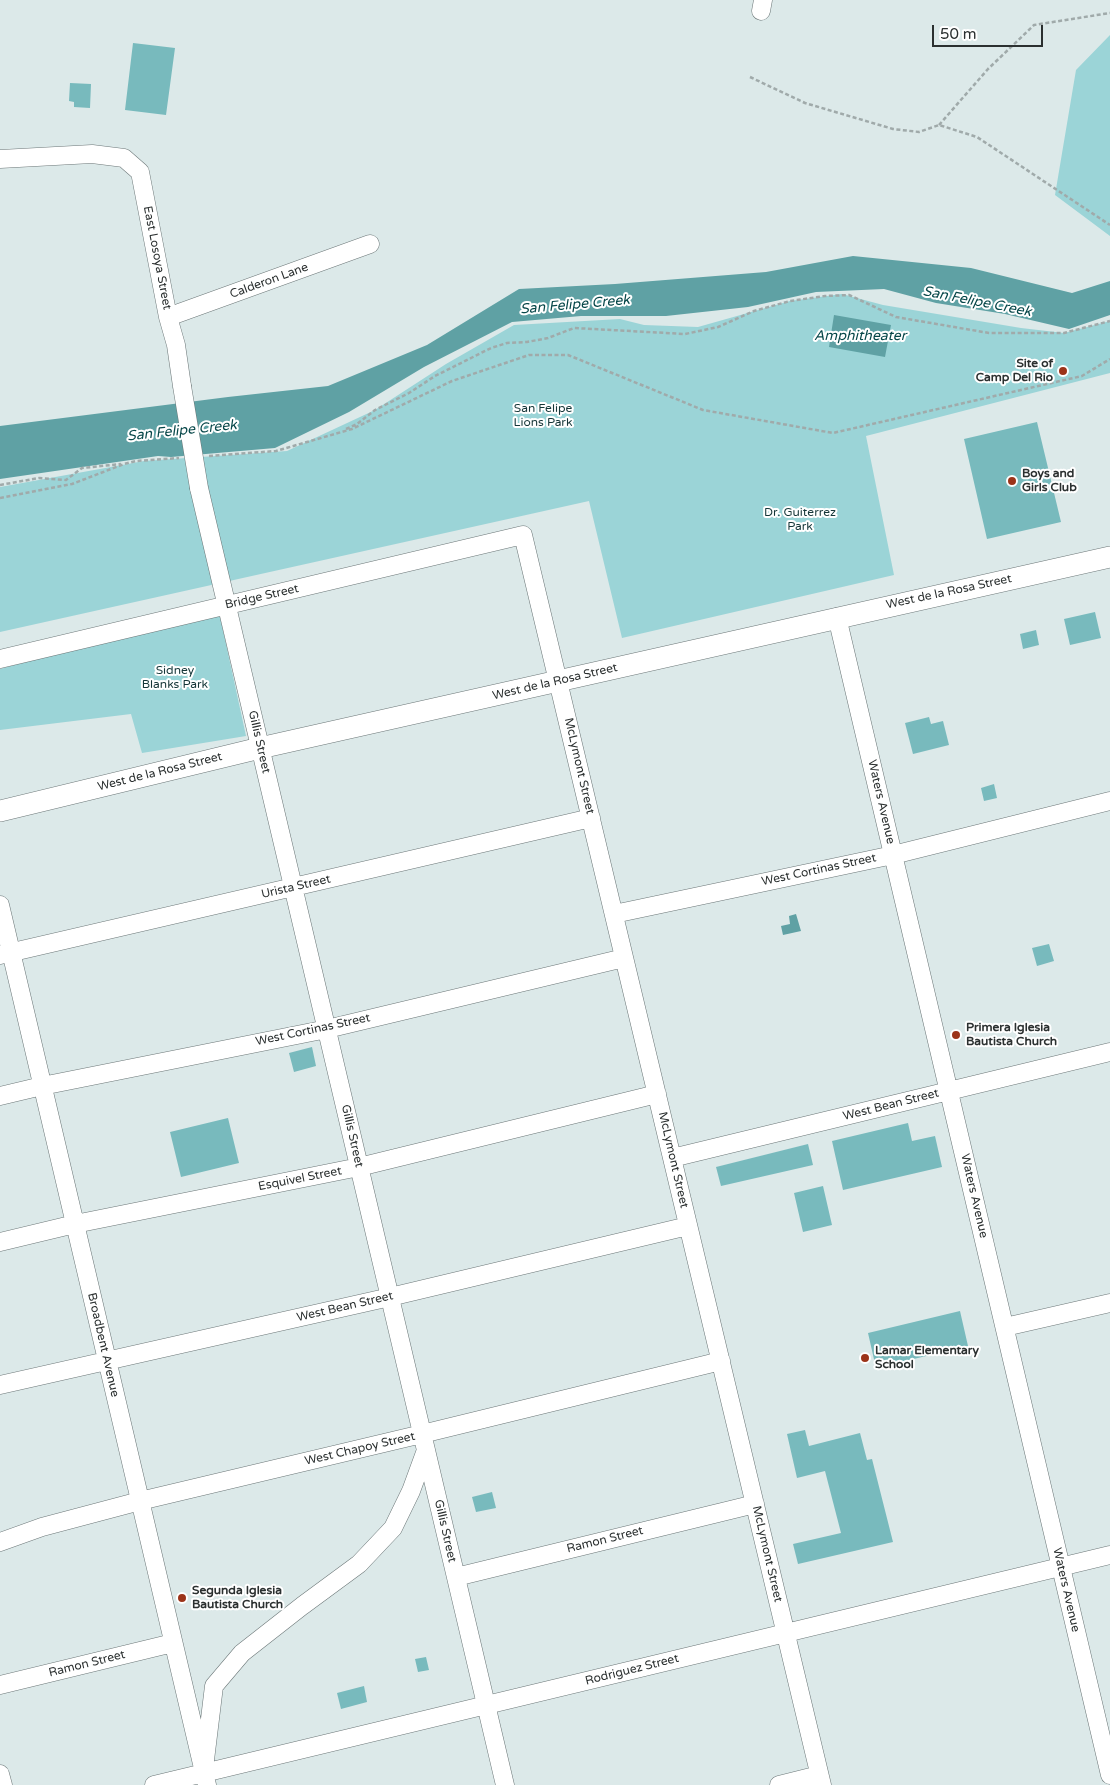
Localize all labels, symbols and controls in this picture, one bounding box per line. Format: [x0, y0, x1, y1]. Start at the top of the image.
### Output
scale bar [935, 15, 1046, 47]
text: 50 m [940, 25, 977, 43]
street label: East Losoya Street [140, 205, 174, 311]
street label: Calderon Lane [228, 260, 310, 302]
water label: San Felipe Creek [921, 283, 1033, 321]
water label: San Felipe Creek [519, 292, 631, 318]
water label: Amphitheater [814, 328, 906, 344]
place label: Site of Camp Del Rio [976, 357, 1053, 385]
marker: Site of Camp Del Rio [1057, 365, 1069, 377]
park label: San Felipe Lions Park [513, 402, 573, 430]
water label: San Felipe Creek [126, 417, 238, 445]
place label: Boys and Girls Club [1022, 467, 1077, 495]
marker: Boys and Girls Club [1006, 475, 1018, 487]
park label: Dr. Guiterrez Park [764, 506, 836, 534]
street label: West de la Rosa Street [885, 572, 1013, 612]
street label: Bridge Street [224, 582, 300, 612]
street label: West de la Rosa Street [491, 661, 619, 703]
park label: Sidney Blanks Park [142, 664, 208, 692]
street label: Gillis Street [245, 709, 273, 775]
street label: McLymont Street [561, 716, 597, 816]
street label: West de la Rosa Street [96, 750, 224, 794]
street label: Waters Avenue [864, 758, 898, 846]
street label: West Cortinas Street [760, 851, 878, 889]
street label: Urista Street [260, 872, 332, 902]
street label: West Cortinas Street [254, 1011, 372, 1049]
place label: Primera Iglesia Bautista Church [966, 1021, 1057, 1049]
marker: Primera Iglesia Bautista Church [950, 1029, 962, 1041]
street label: West Bean Street [842, 1086, 940, 1124]
street label: Gillis Street [338, 1103, 366, 1169]
street label: McLymont Street [655, 1110, 691, 1210]
street label: Waters Avenue [957, 1152, 991, 1240]
street label: Esquivel Street [257, 1164, 343, 1194]
street label: West Bean Street [295, 1289, 395, 1325]
street label: Broadbent Avenue [84, 1292, 122, 1398]
place label: Lamar Elementary School [875, 1344, 979, 1372]
marker: Lamar Elementary School [859, 1352, 871, 1364]
street label: West Chapoy Street [303, 1429, 417, 1469]
street label: Gillis Street [431, 1498, 459, 1564]
street label: McLymont Street [749, 1504, 785, 1604]
street label: Ramon Street [565, 1524, 645, 1556]
street label: Waters Avenue [1049, 1546, 1083, 1634]
place label: Segunda Iglesia Bautista Church [192, 1584, 283, 1612]
marker: Segunda Iglesia Bautista Church [176, 1592, 188, 1604]
street label: Ramon Street [47, 1648, 127, 1680]
street label: Rodriguez Street [584, 1651, 680, 1689]

